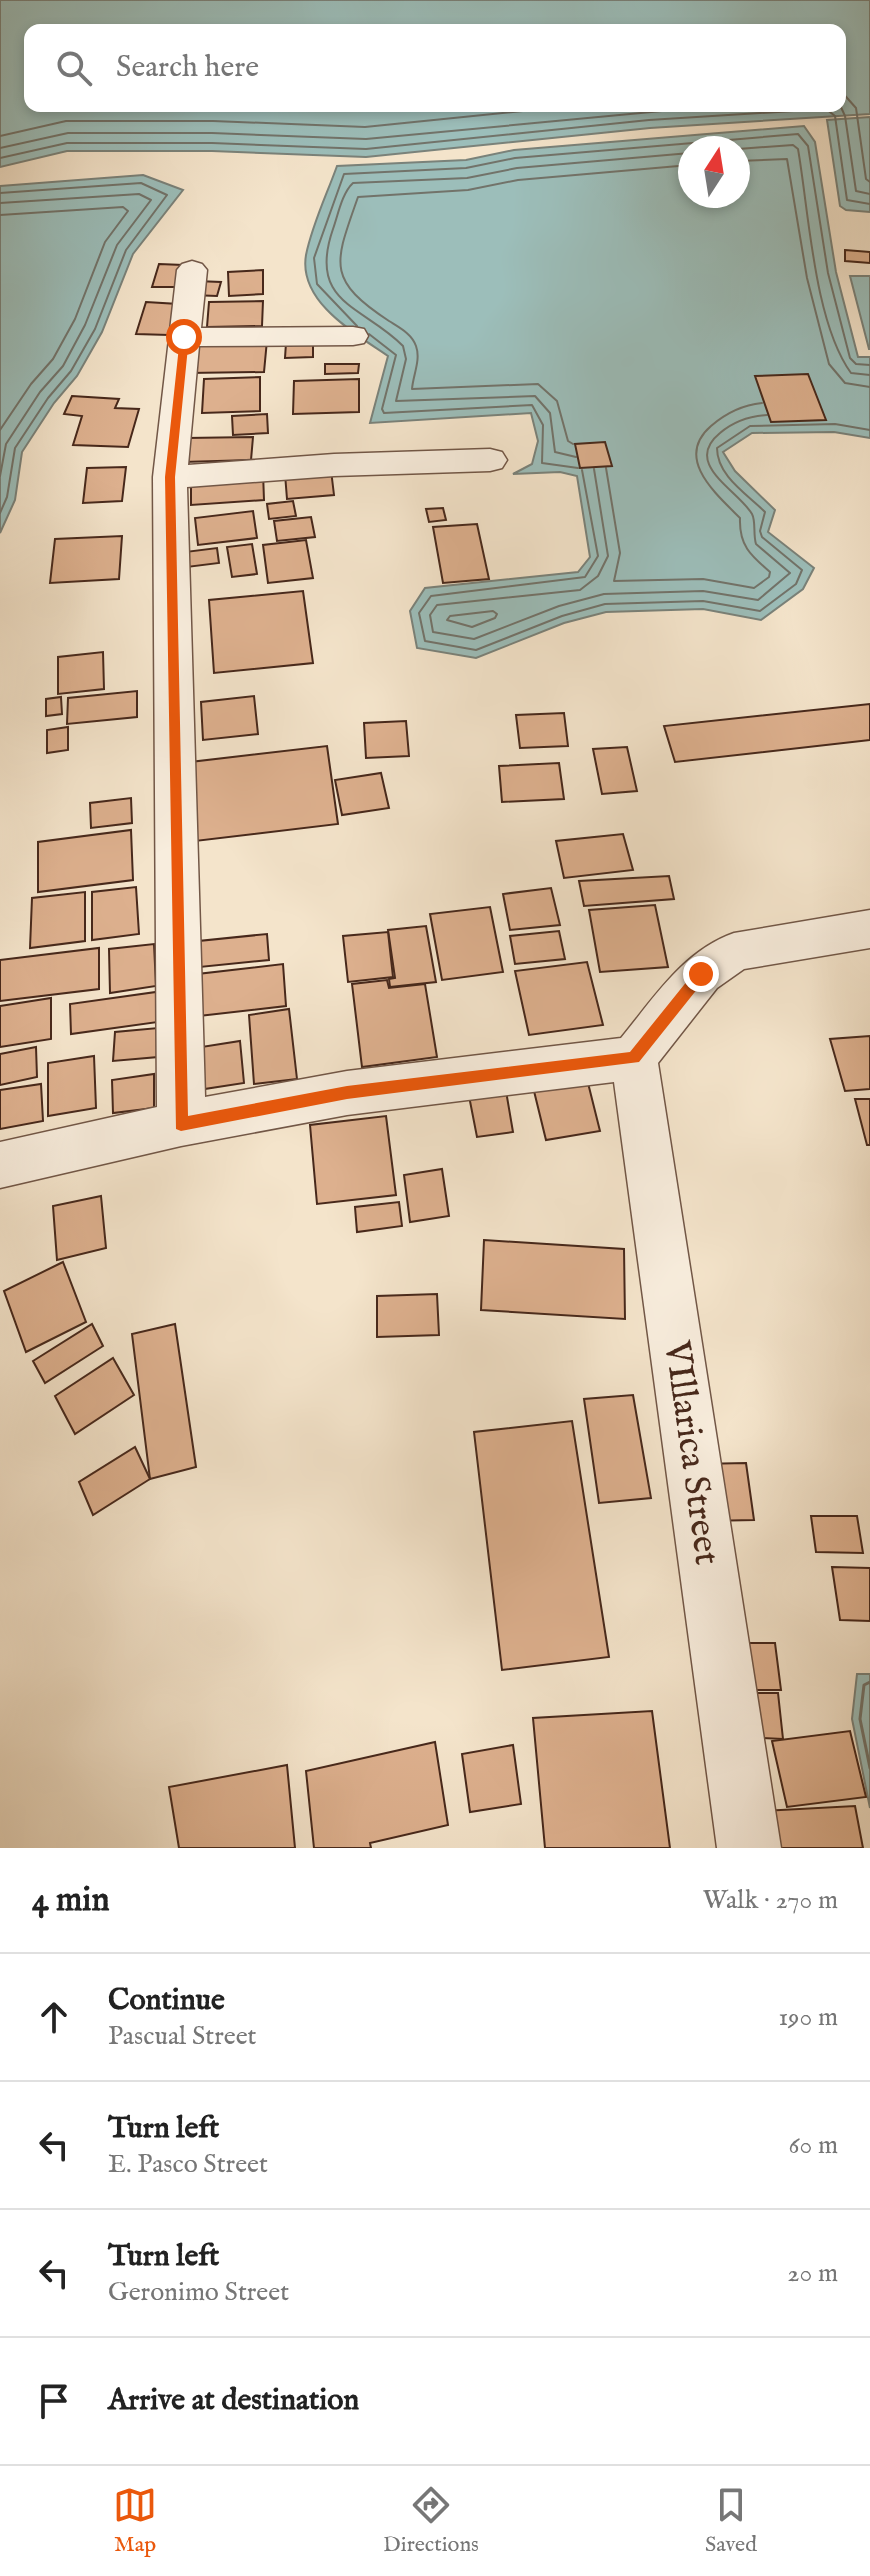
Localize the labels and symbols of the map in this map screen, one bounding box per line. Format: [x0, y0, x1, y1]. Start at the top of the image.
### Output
north arrow [678, 136, 750, 208]
route start [166, 319, 202, 355]
route end [683, 956, 719, 992]
street label: VIllarica Street [652, 1337, 729, 1568]

